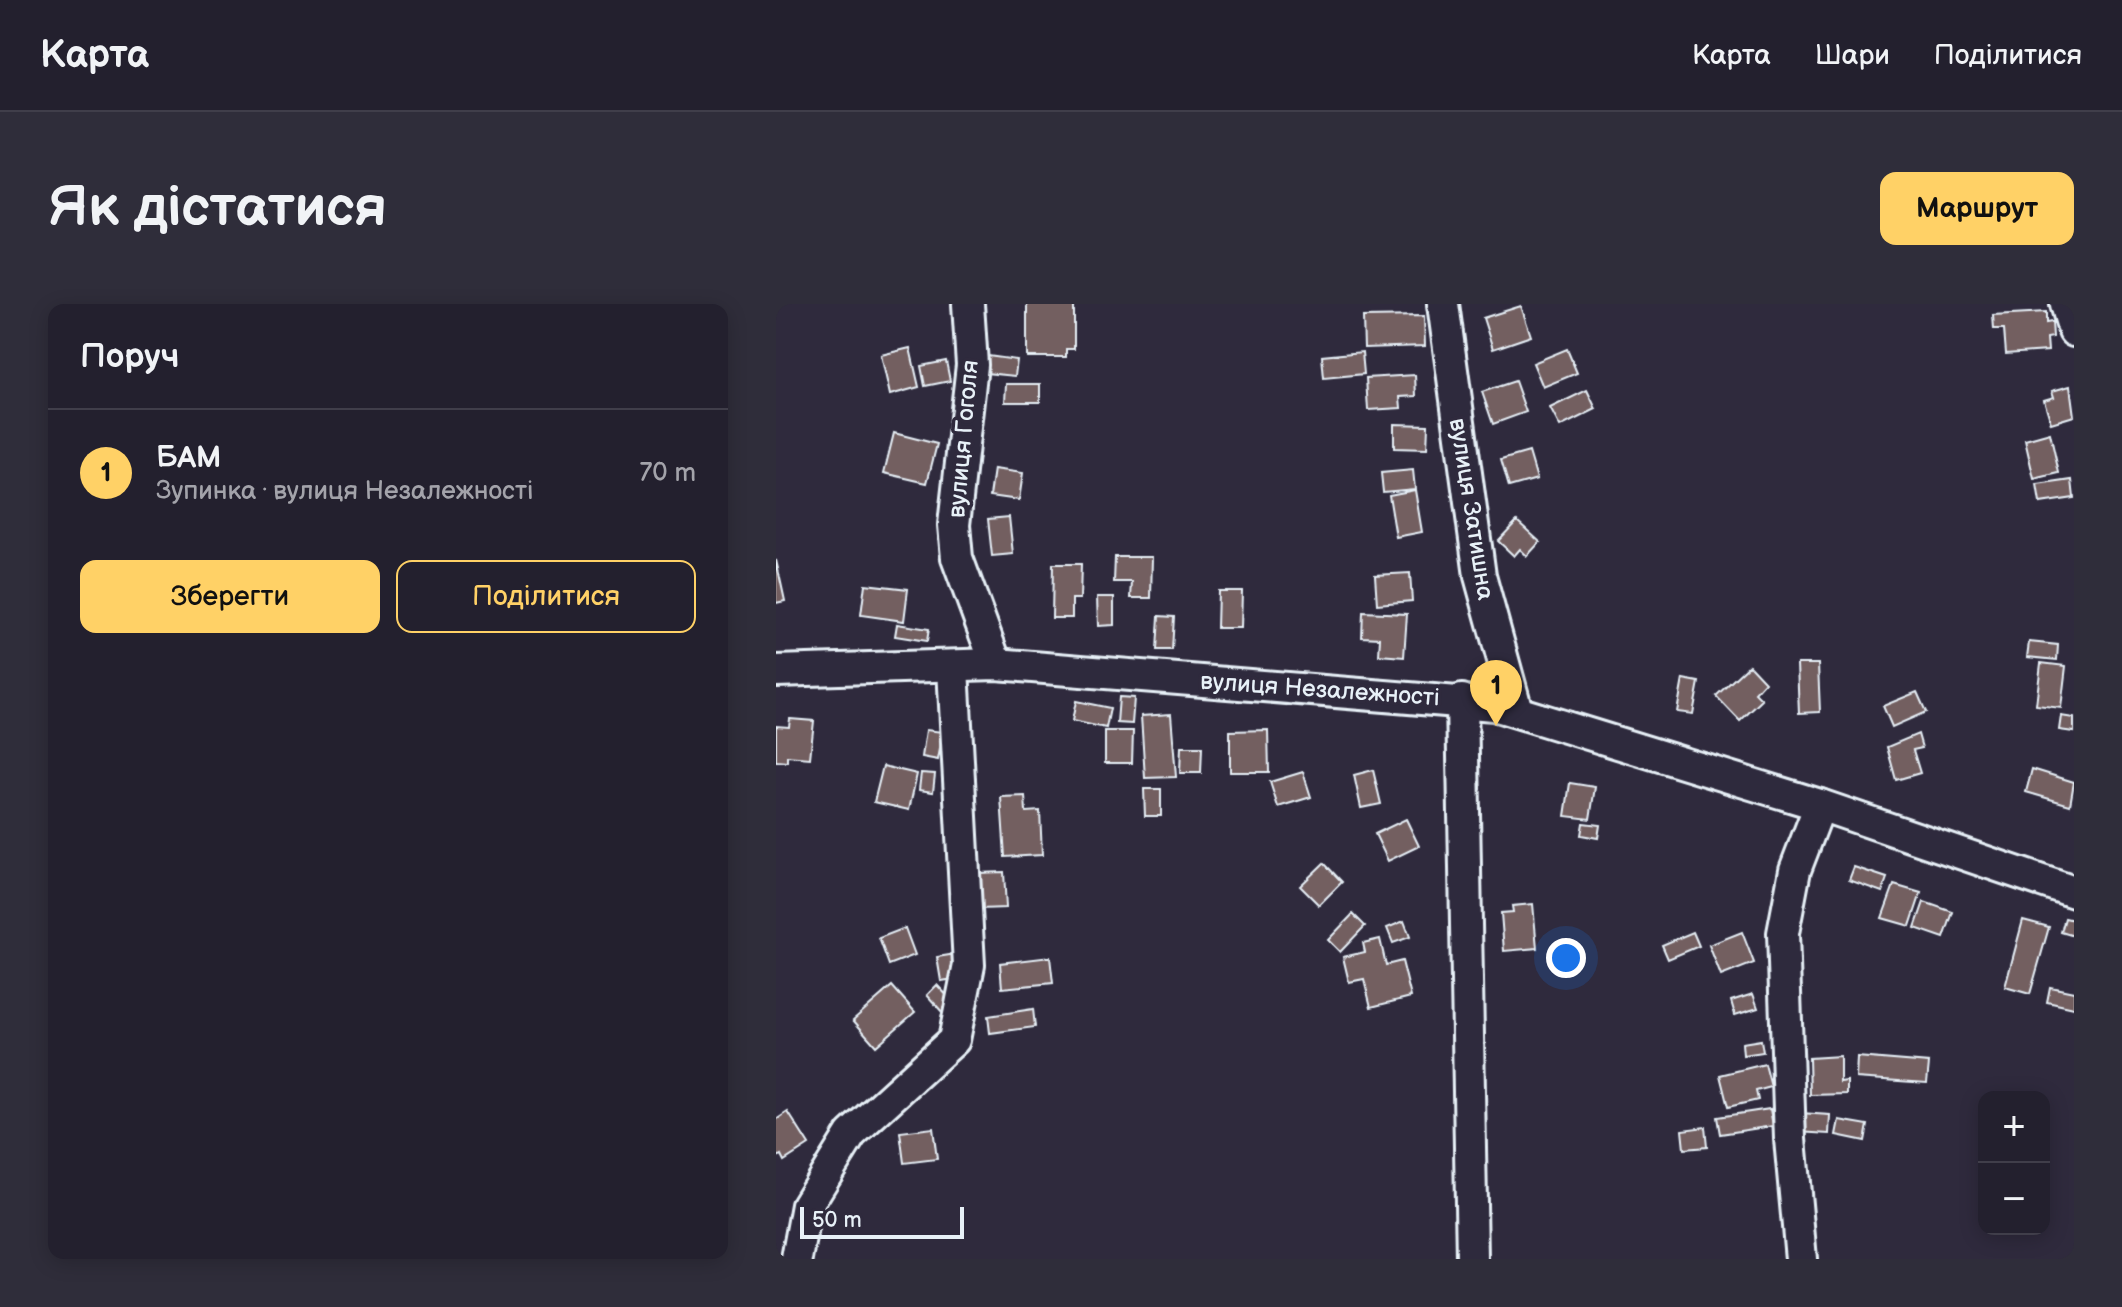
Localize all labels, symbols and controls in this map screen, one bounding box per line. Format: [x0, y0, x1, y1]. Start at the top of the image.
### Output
text: Карта [40, 33, 149, 78]
text: Карта [1692, 39, 1771, 72]
text: Шари [1815, 39, 1890, 72]
text: Поділитися [1934, 39, 2082, 72]
button: Маршрут [1880, 172, 2074, 245]
text: Як дістатися [48, 175, 387, 242]
text: Поруч [80, 336, 179, 377]
street label: вулиця Гоголя [942, 359, 985, 519]
street label: вулиця Затишна [1443, 416, 1500, 602]
text: БАМ [156, 440, 221, 476]
text: 1 [101, 458, 111, 489]
text: 70 m [639, 458, 696, 489]
text: Зупинка · вулиця Незалежності [156, 476, 533, 507]
button: Зберегти [80, 560, 380, 633]
button: Поділитися [396, 560, 696, 633]
pin: 1 [1470, 660, 1522, 726]
street label: вулиця Незалежності [1199, 667, 1441, 712]
your location [1546, 938, 1586, 978]
map controls [1978, 1091, 2050, 1235]
button: + [1978, 1091, 2050, 1163]
button: − [1978, 1163, 2050, 1235]
scale bar [800, 1203, 964, 1239]
text: 50 m [812, 1207, 862, 1234]

